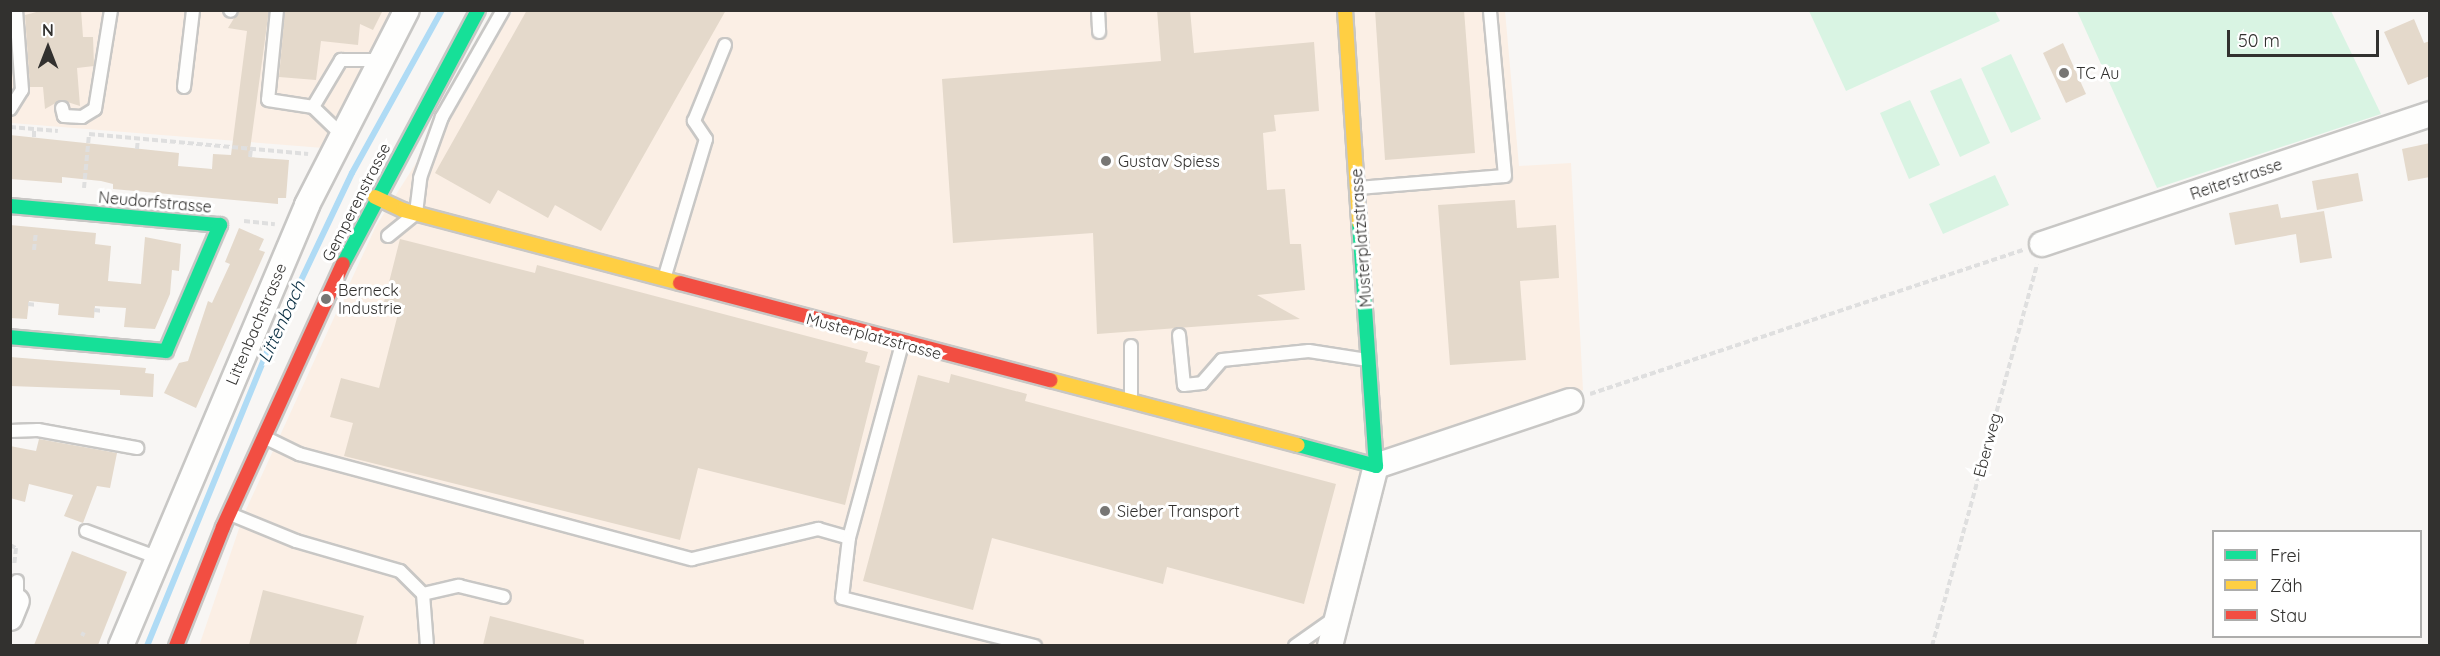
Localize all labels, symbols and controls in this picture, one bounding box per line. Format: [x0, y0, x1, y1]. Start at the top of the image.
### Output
north arrow [18, 18, 78, 78]
scale bar [2230, 18, 2382, 56]
text: N [42, 20, 54, 40]
text: 50 m [2238, 29, 2280, 52]
place label: TC Au [2076, 63, 2119, 83]
marker: TC Au [2057, 66, 2071, 80]
street label: Gemperenstrasse [318, 140, 394, 264]
place label: Gustav Spiess [1118, 151, 1220, 171]
marker: Gustav Spiess [1099, 154, 1113, 168]
street label: Reiterstrasse [2187, 154, 2285, 204]
street label: Musterplatzstrasse [1347, 168, 1375, 308]
street label: Neudorfstrasse [98, 187, 212, 217]
street label: Littenbachstrasse [222, 260, 290, 388]
water label: Littenbach [254, 278, 310, 366]
place label: Berneck Industrie [338, 280, 402, 318]
marker: Berneck Industrie [319, 292, 333, 306]
street label: Musterplatzstrasse [804, 309, 944, 363]
street label: Eberweg [1969, 411, 2005, 479]
place label: Sieber Transport [1117, 501, 1240, 521]
marker: Sieber Transport [1098, 504, 1112, 518]
legend [2212, 530, 2422, 638]
text: Frei [2270, 544, 2301, 567]
text: Zäh [2270, 574, 2303, 597]
text: Stau [2270, 604, 2307, 627]

